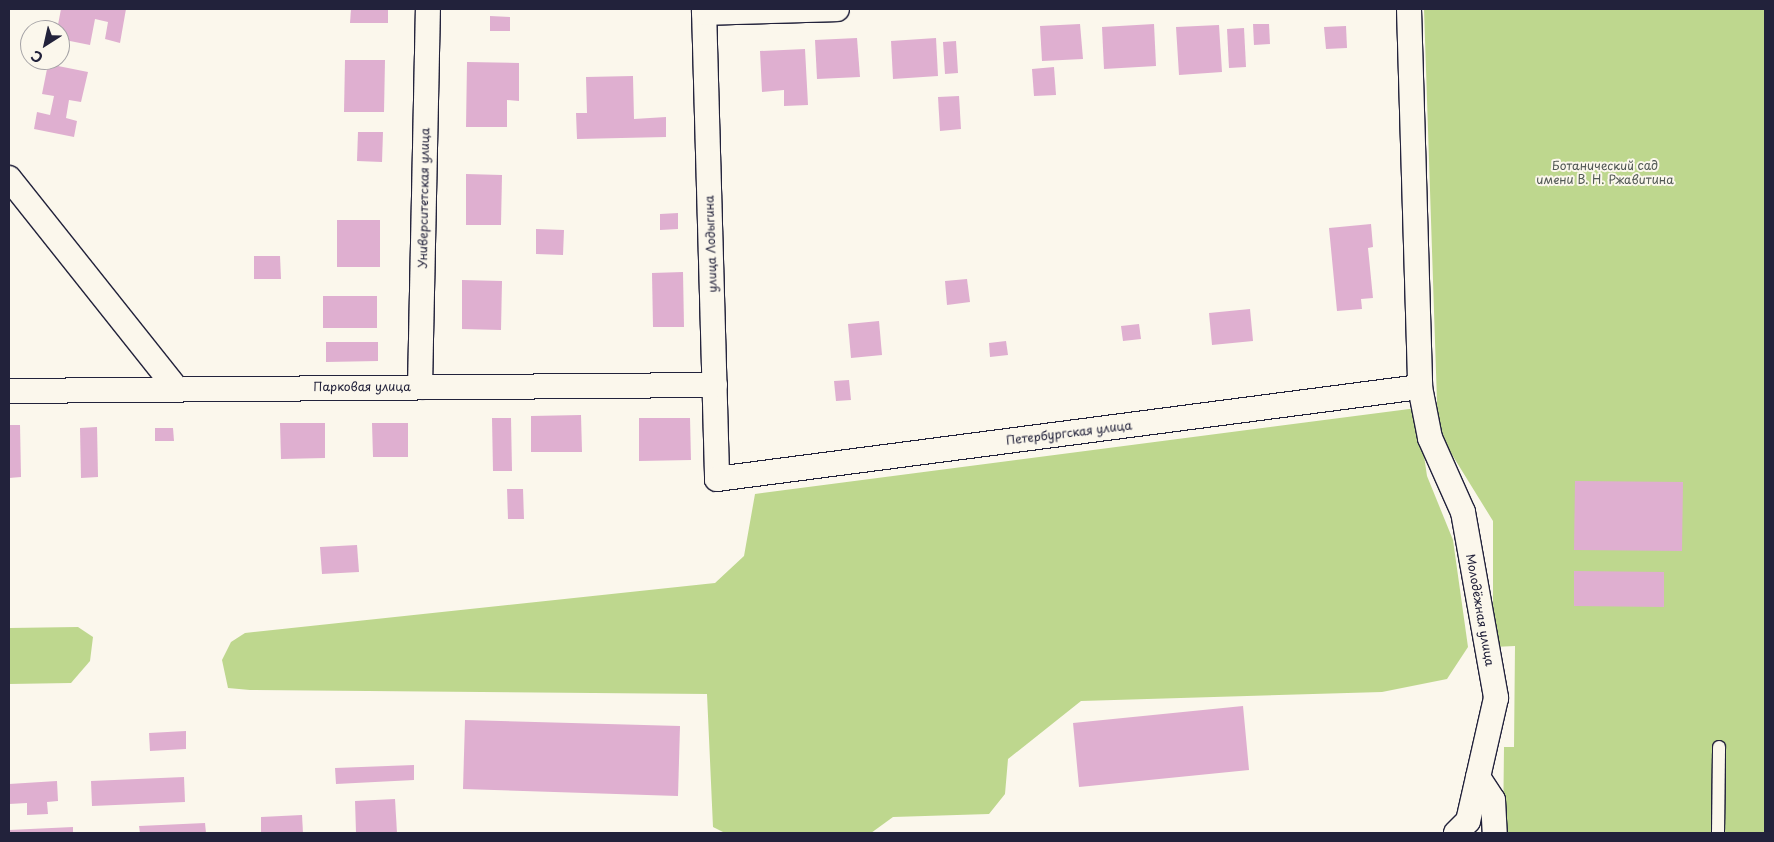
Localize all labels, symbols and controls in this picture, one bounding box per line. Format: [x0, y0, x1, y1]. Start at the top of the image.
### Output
north arrow [20, 20, 70, 70]
text: С [26, 45, 47, 68]
street label: Университетская улица [416, 127, 432, 269]
park label: Ботанический сад имени В. Н. Ржавитина [1536, 159, 1674, 187]
street label: улица Лодыгина [702, 195, 720, 293]
street label: Парковая улица [313, 380, 411, 394]
street label: Петербургская улица [1005, 418, 1133, 448]
street label: Молодёжная улица [1463, 552, 1497, 668]

